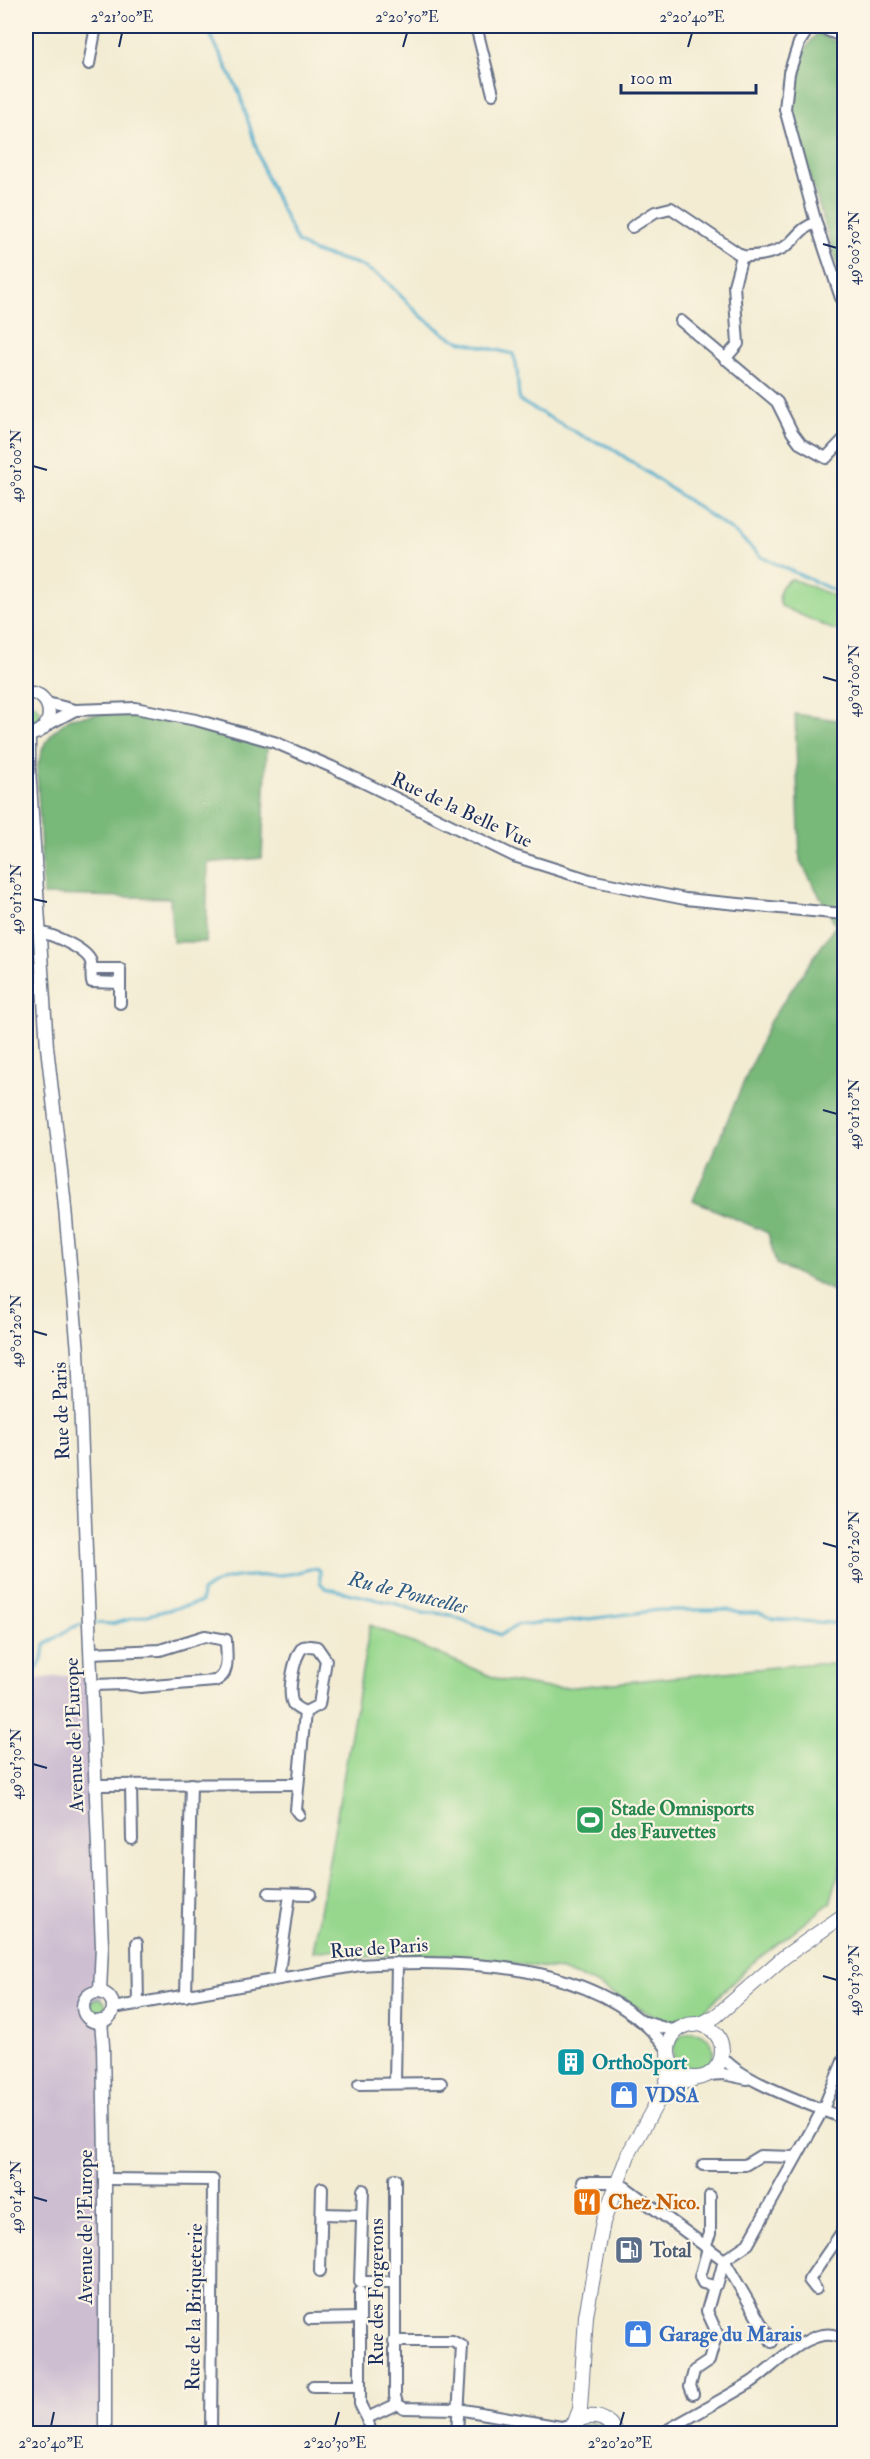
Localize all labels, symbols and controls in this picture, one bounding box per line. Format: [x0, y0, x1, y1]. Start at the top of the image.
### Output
text: 2°21'00"E [91, 8, 153, 27]
text: 2°20'50"E [375, 8, 439, 27]
text: 2°20'40"E [659, 8, 725, 27]
scale bar [621, 57, 756, 95]
text: 100 m [630, 67, 673, 90]
text: 49°00'50"N [845, 210, 864, 285]
text: 49°01'00"N [7, 429, 26, 503]
text: 49°01'00"N [845, 644, 864, 718]
street label: Rue de la Belle Vue [388, 766, 536, 854]
text: 49°01'10"N [7, 863, 26, 934]
text: 49°01'10"N [845, 1078, 864, 1149]
text: 49°01'20"N [7, 1294, 26, 1368]
street label: Rue de Paris [47, 1361, 75, 1461]
text: 49°01'20"N [845, 1510, 864, 1584]
water label: Ru de Pontcelles [345, 1565, 472, 1621]
street label: Avenue de l'Europe [59, 1657, 90, 1814]
text: 49°01'30"N [7, 1728, 26, 1800]
place label: Stade Omnisports des Fauvettes [611, 1796, 754, 1844]
sports icon: Stade Omnisports des Fauvettes [574, 1804, 606, 1836]
street label: Rue de Paris [329, 1932, 429, 1964]
text: 49°01'30"N [845, 1944, 864, 2016]
building icon: OrthoSport [555, 2046, 587, 2078]
place label: OrthoSport [592, 2050, 688, 2076]
shop icon: VDSA [608, 2079, 640, 2111]
place label: VDSA [644, 2083, 699, 2108]
street label: Avenue de l'Europe [73, 2150, 99, 2305]
text: 49°01'40"N [7, 2160, 26, 2234]
restaurant icon: Chez Nico. [571, 2186, 603, 2218]
place label: Chez Nico. [608, 2190, 700, 2215]
street label: Rue des Forgerons [364, 2218, 389, 2366]
street label: Rue de la Briqueterie [180, 2223, 208, 2391]
fuel station icon: Total [613, 2234, 645, 2266]
place label: Total [649, 2238, 693, 2263]
shop icon: Garage du Marais [622, 2318, 654, 2350]
place label: Garage du Marais [659, 2322, 802, 2348]
text: 2°20'40"E [18, 2434, 84, 2453]
text: 2°20'30"E [304, 2434, 367, 2453]
text: 2°20'20"E [588, 2434, 653, 2453]

